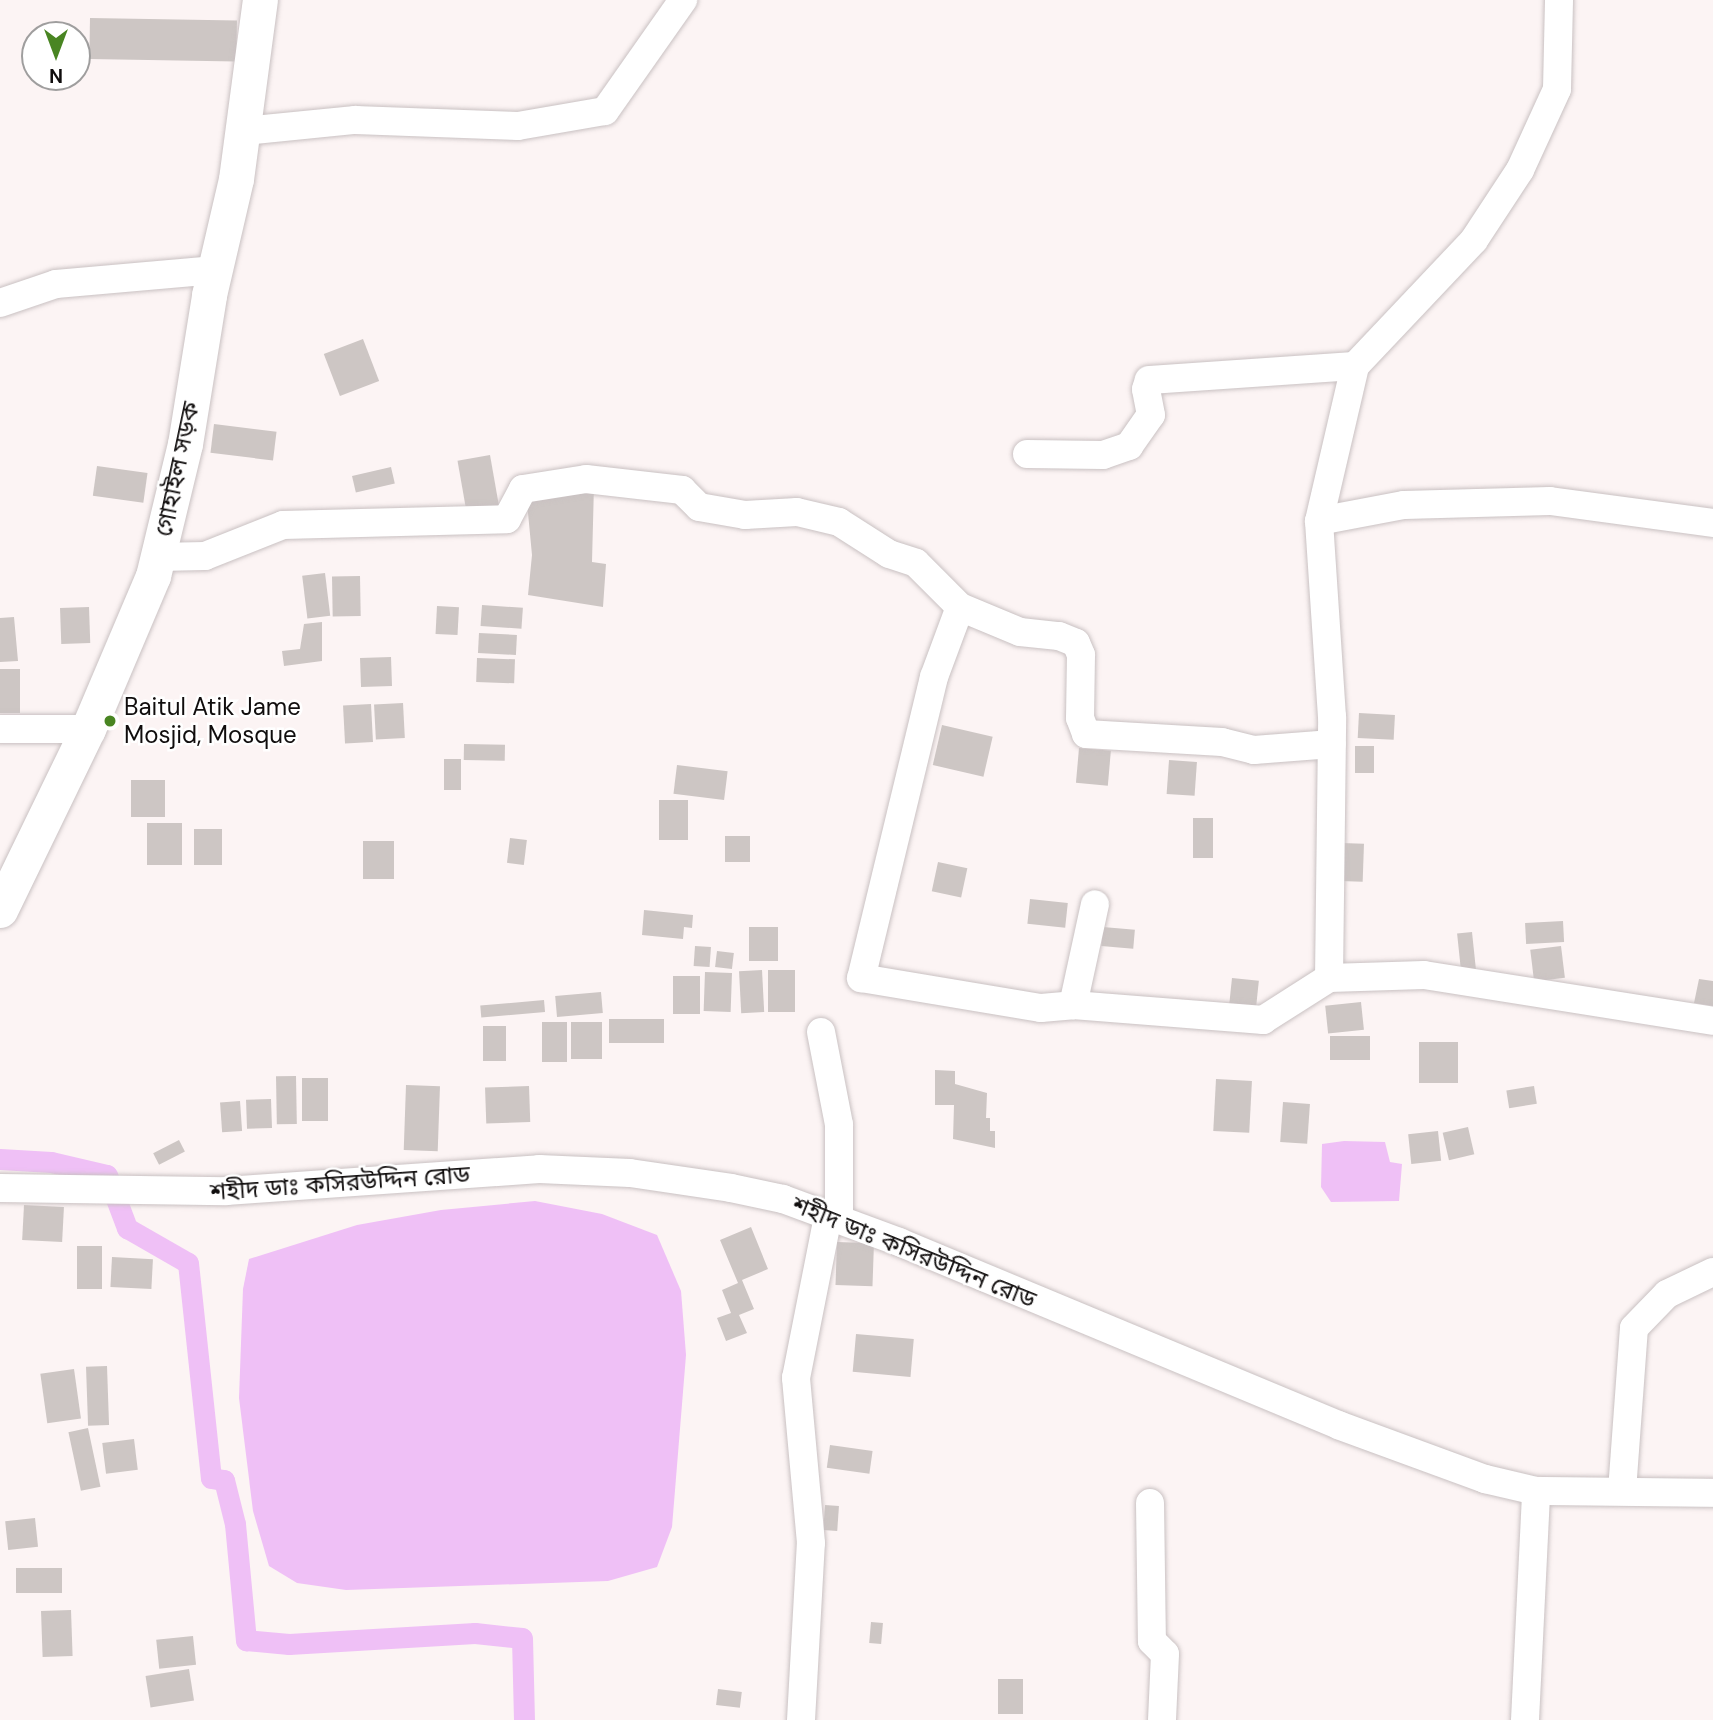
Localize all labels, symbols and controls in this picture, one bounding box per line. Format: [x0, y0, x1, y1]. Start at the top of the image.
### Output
north arrow [21, 21, 91, 91]
text: N [49, 63, 63, 88]
street label: গোহাইল সড়ক [149, 399, 205, 539]
place label: Baitul Atik Jame Mosjid, Mosque [124, 693, 301, 749]
marker: Baitul Atik Jame Mosjid, Mosque [102, 713, 118, 729]
street label: শহীদ ডাঃ কসিরউদ্দিন রোড [209, 1160, 471, 1206]
street label: শহীদ ডাঃ কসিরউদ্দিন রোড [788, 1190, 1040, 1314]

